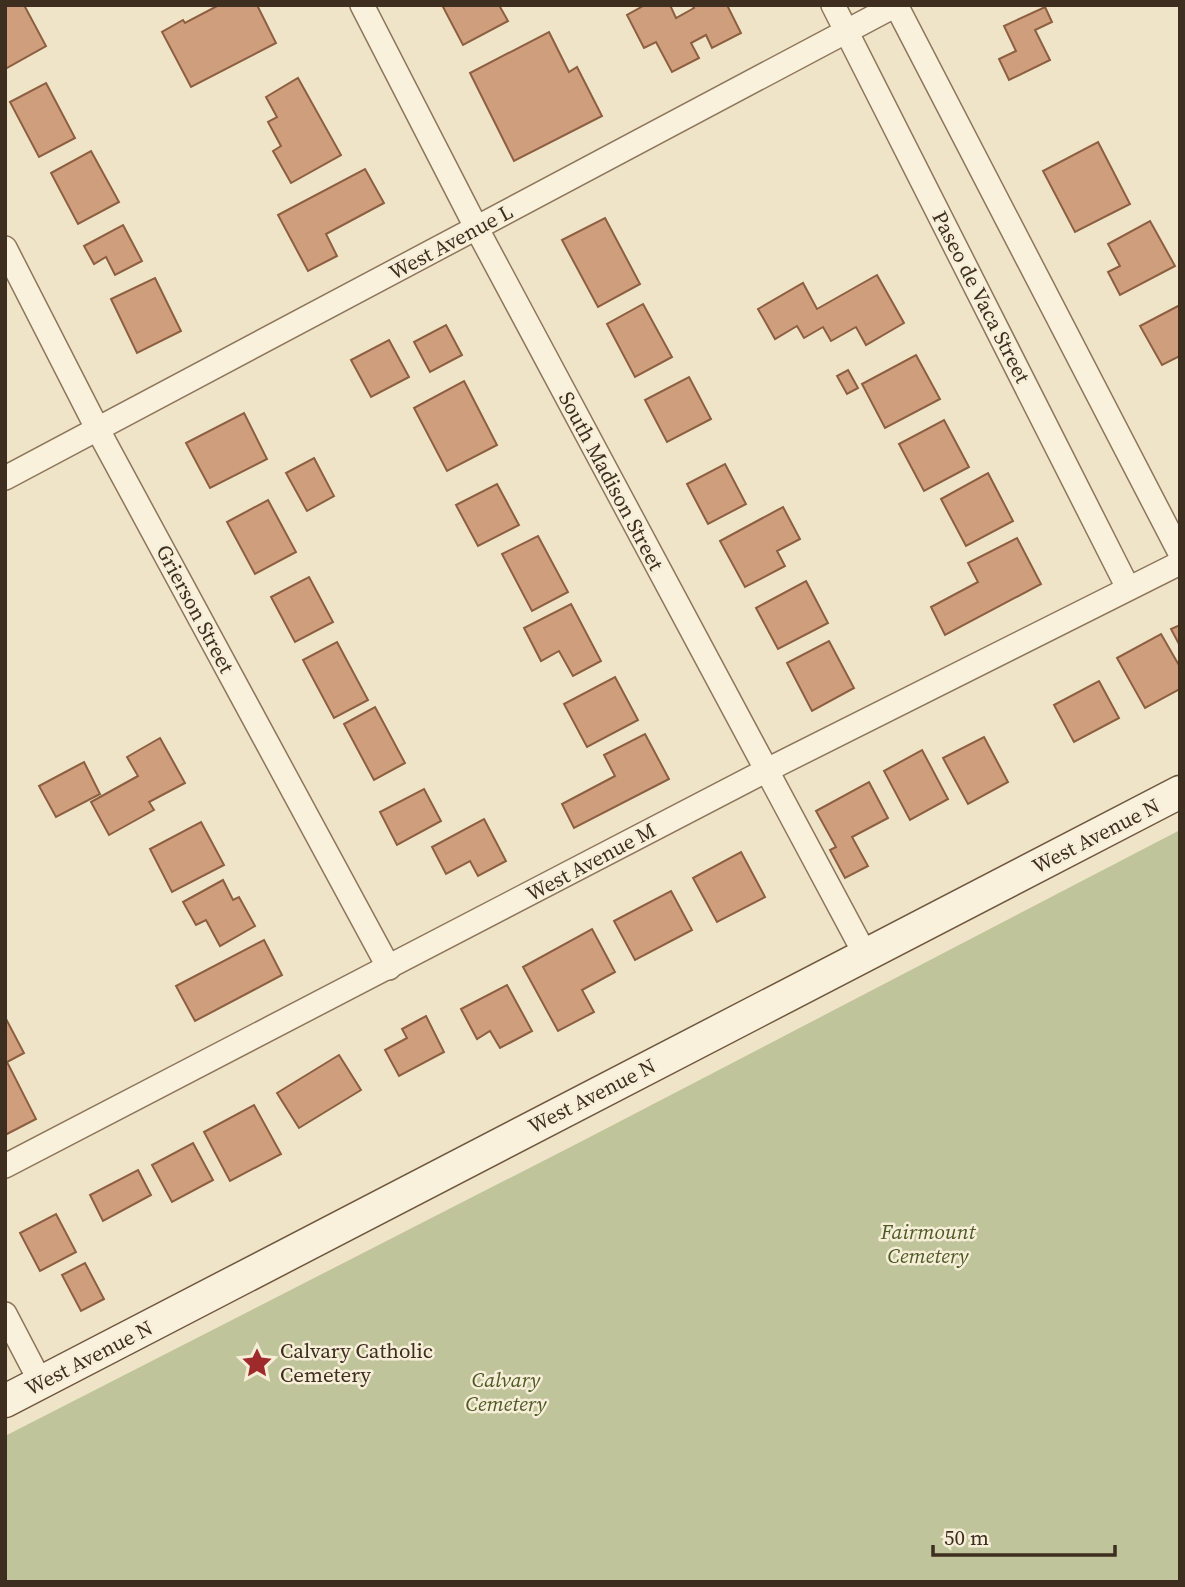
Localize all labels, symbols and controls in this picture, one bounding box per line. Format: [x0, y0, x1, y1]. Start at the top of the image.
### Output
street label: West Avenue L [384, 197, 518, 286]
street label: Paseo de Vaca Street [926, 206, 1037, 388]
street label: South Madison Street [552, 386, 671, 575]
street label: Grierson Street [149, 540, 242, 678]
street label: West Avenue N [1027, 791, 1165, 880]
street label: West Avenue M [521, 815, 661, 908]
street label: West Avenue N [523, 1051, 661, 1140]
park label: Fairmount Cemetery [880, 1217, 976, 1270]
street label: West Avenue N [20, 1313, 158, 1402]
place label: Calvary Catholic Cemetery [280, 1336, 433, 1389]
place icon: Calvary Catholic Cemetery [240, 1346, 274, 1380]
park label: Calvary Cemetery [466, 1365, 547, 1418]
scale bar [933, 1514, 1115, 1558]
text: 50 m [944, 1523, 989, 1552]

